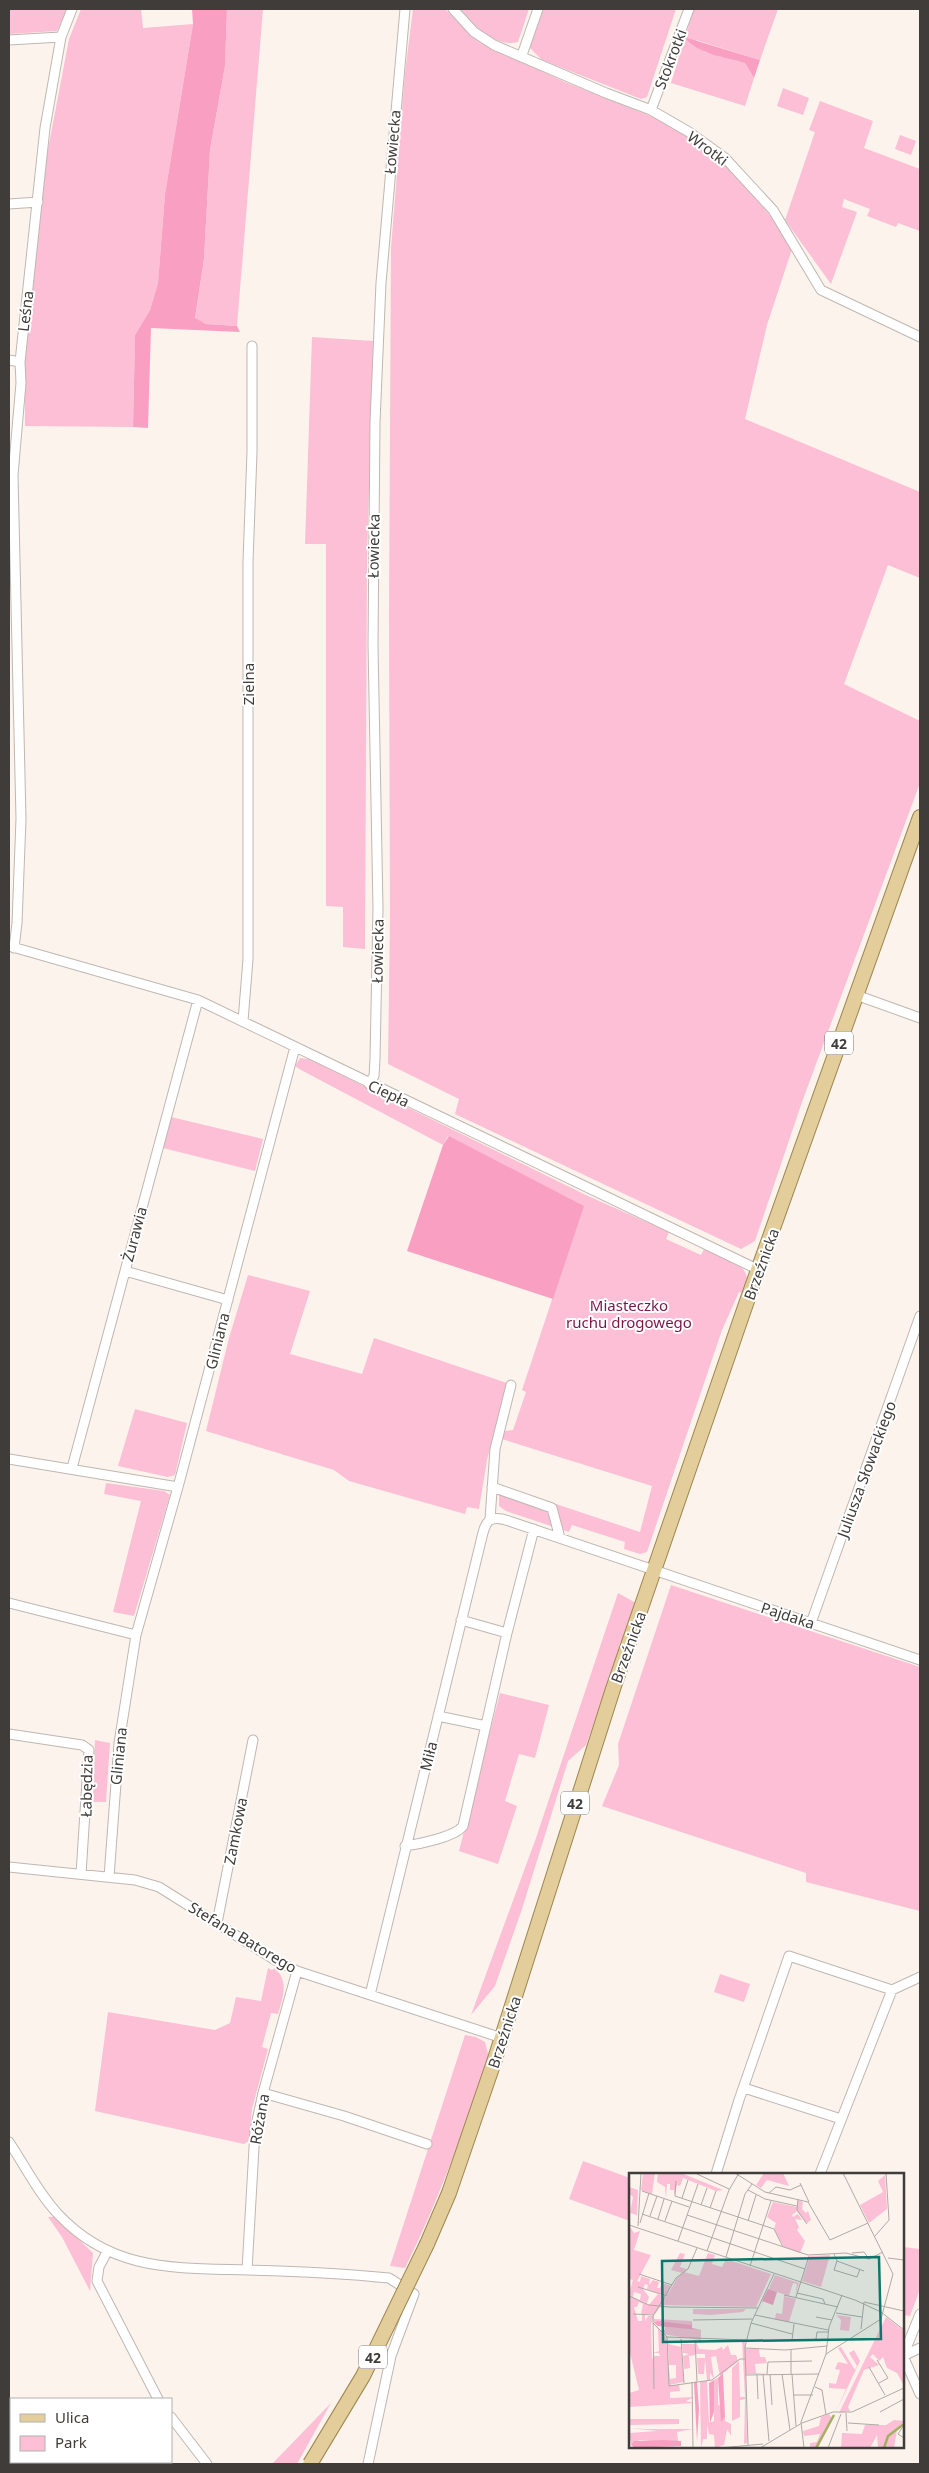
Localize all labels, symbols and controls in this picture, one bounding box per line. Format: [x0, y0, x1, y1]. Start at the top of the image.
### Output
street label: Stokrotki [649, 26, 691, 92]
street label: Łowiecka [379, 109, 405, 175]
street label: Wrotki [684, 126, 732, 170]
street label: Leśna [13, 289, 37, 333]
street label: Łowiecka [362, 514, 384, 578]
street label: Zielna [238, 663, 258, 705]
street label: Łowiecka [366, 919, 388, 983]
road number: 42 [825, 1032, 853, 1054]
street label: Ciepła [365, 1075, 413, 1111]
street label: Żurawia [117, 1204, 151, 1264]
street label: Brzeźnicka [739, 1225, 783, 1303]
park label: Miasteczko ruchu drogowego [566, 1295, 692, 1332]
street label: Gliniana [200, 1310, 234, 1372]
street label: Juliusza Słowackiego [831, 1398, 900, 1542]
street label: Pajdaka [759, 1597, 817, 1633]
street label: Brzeźnicka [606, 1608, 650, 1686]
street label: Gliniana [105, 1726, 131, 1786]
street label: Miła [415, 1739, 441, 1773]
street label: Łabędzia [75, 1755, 97, 1817]
road number: 42 [561, 1792, 589, 1815]
street label: Zamkowa [219, 1796, 251, 1866]
street label: Stefana Batorego [185, 1897, 301, 1977]
street label: Brzeźnicka [483, 1993, 525, 2071]
street label: Różana [245, 2092, 273, 2146]
inset map [629, 2173, 904, 2448]
road number: 42 [359, 2346, 387, 2368]
legend [10, 2398, 172, 2463]
text: Ulica [55, 2407, 89, 2427]
text: Park [55, 2432, 87, 2452]

